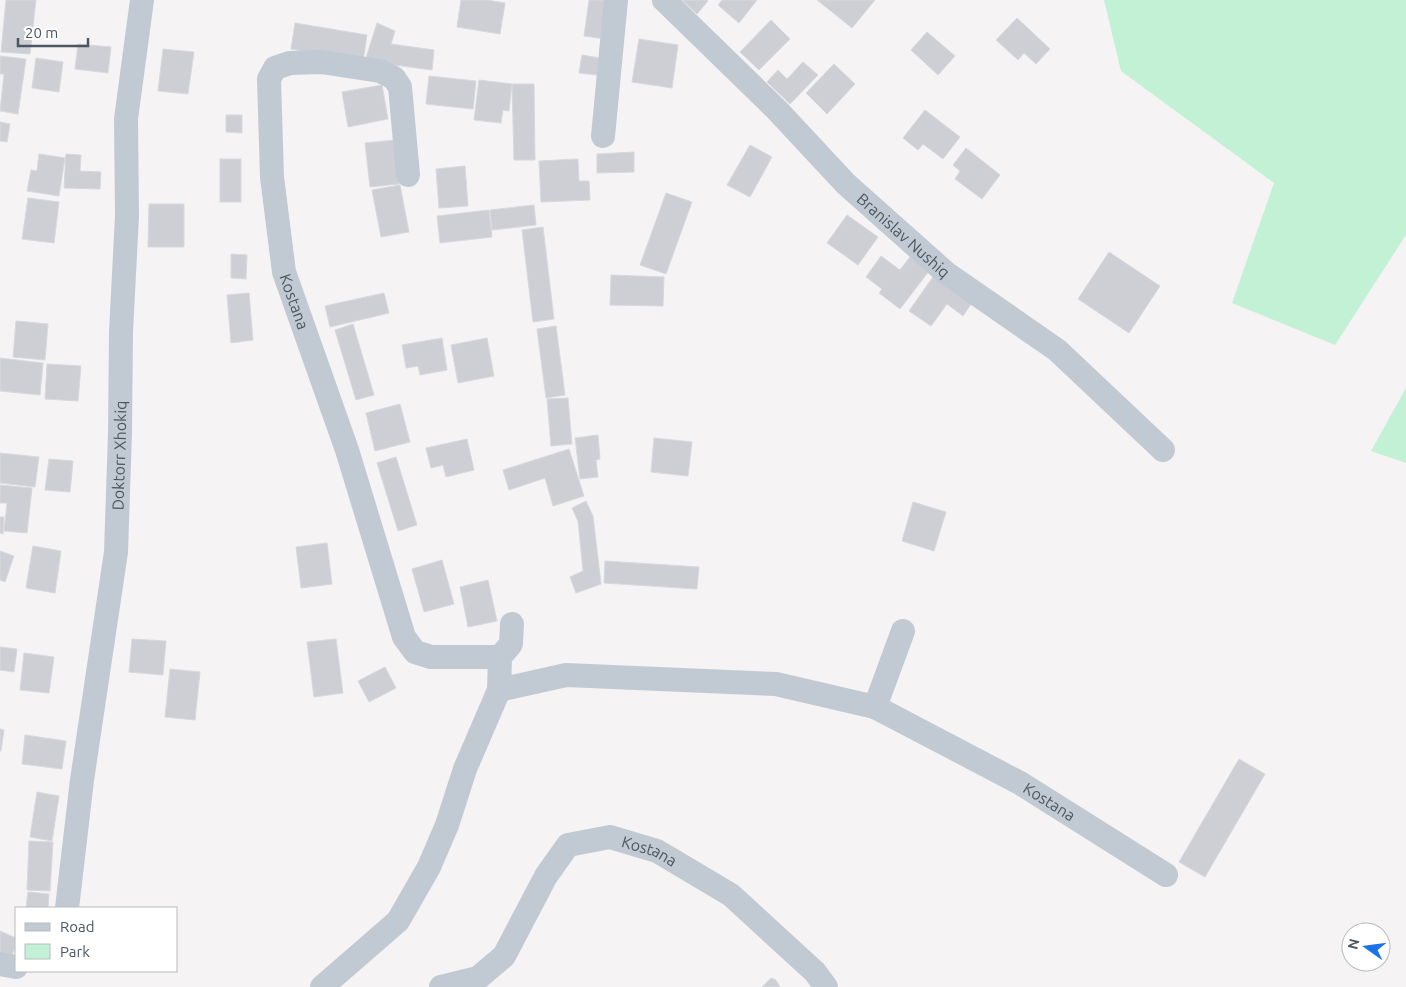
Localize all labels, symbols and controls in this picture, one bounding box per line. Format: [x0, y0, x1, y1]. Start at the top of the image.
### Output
scale bar [18, 15, 88, 47]
text: 20 m [25, 24, 58, 41]
street label: Branislav Nushiq [853, 189, 954, 281]
street label: Kostana [276, 271, 313, 332]
street label: Doktorr Xhokiq [108, 400, 129, 511]
street label: Kostana [1020, 779, 1079, 825]
street label: Kostana [620, 832, 680, 870]
legend [15, 907, 178, 972]
text: Road [60, 918, 95, 935]
north arrow [1341, 922, 1391, 972]
text: N [1344, 937, 1362, 951]
text: Park [60, 943, 90, 960]

